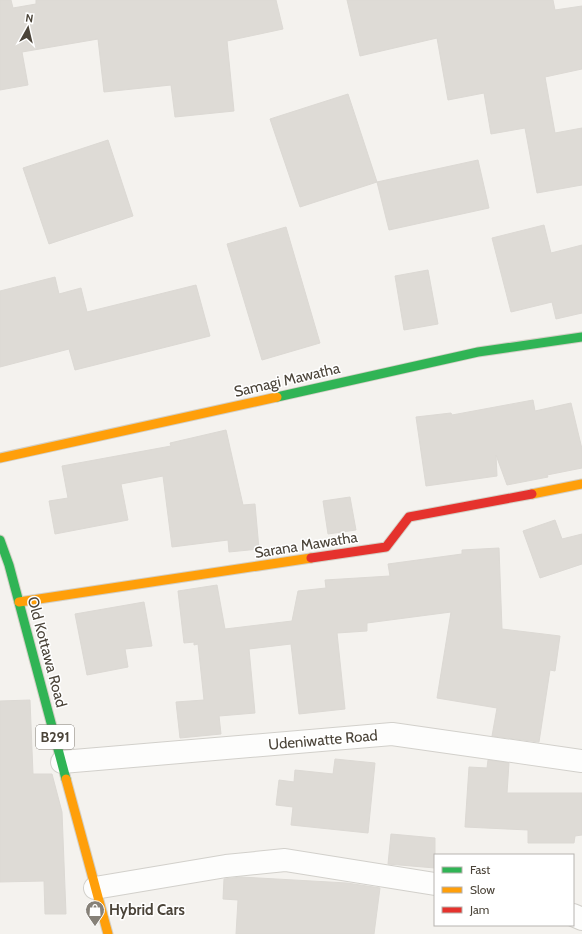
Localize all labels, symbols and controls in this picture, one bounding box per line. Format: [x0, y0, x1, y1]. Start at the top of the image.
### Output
north arrow [8, 8, 48, 48]
text: N [25, 11, 34, 26]
street label: Samagi Mawatha [232, 359, 342, 401]
street label: Sarana Mawatha [253, 528, 360, 562]
street label: Old Kottawa Road [24, 595, 70, 709]
road number: B291 [36, 725, 74, 749]
street label: Udeniwatte Road [268, 726, 378, 754]
legend [434, 854, 574, 926]
text: Fast [470, 862, 490, 877]
text: Slow [470, 882, 495, 897]
shop icon: Hybrid Cars [84, 899, 106, 927]
place label: Hybrid Cars [109, 901, 185, 919]
text: Jam [469, 902, 489, 917]

